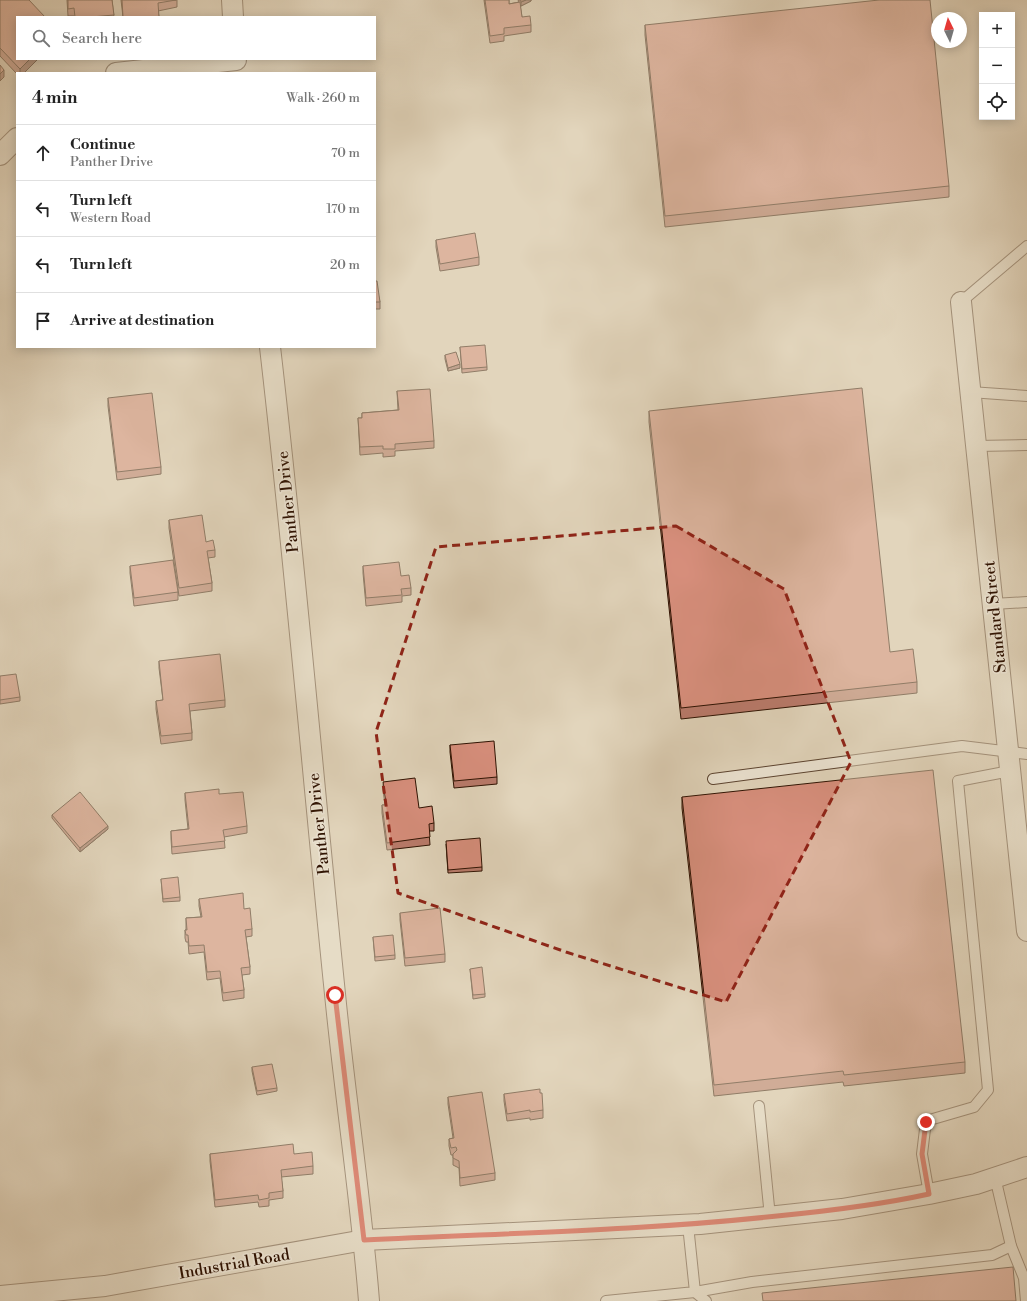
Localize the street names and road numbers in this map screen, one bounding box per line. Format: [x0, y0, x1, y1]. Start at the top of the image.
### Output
street label: Panther Drive [273, 450, 303, 554]
street label: Standard Street [979, 560, 1011, 674]
street label: Panther Drive [304, 772, 334, 876]
street label: Industrial Road [177, 1244, 291, 1284]

